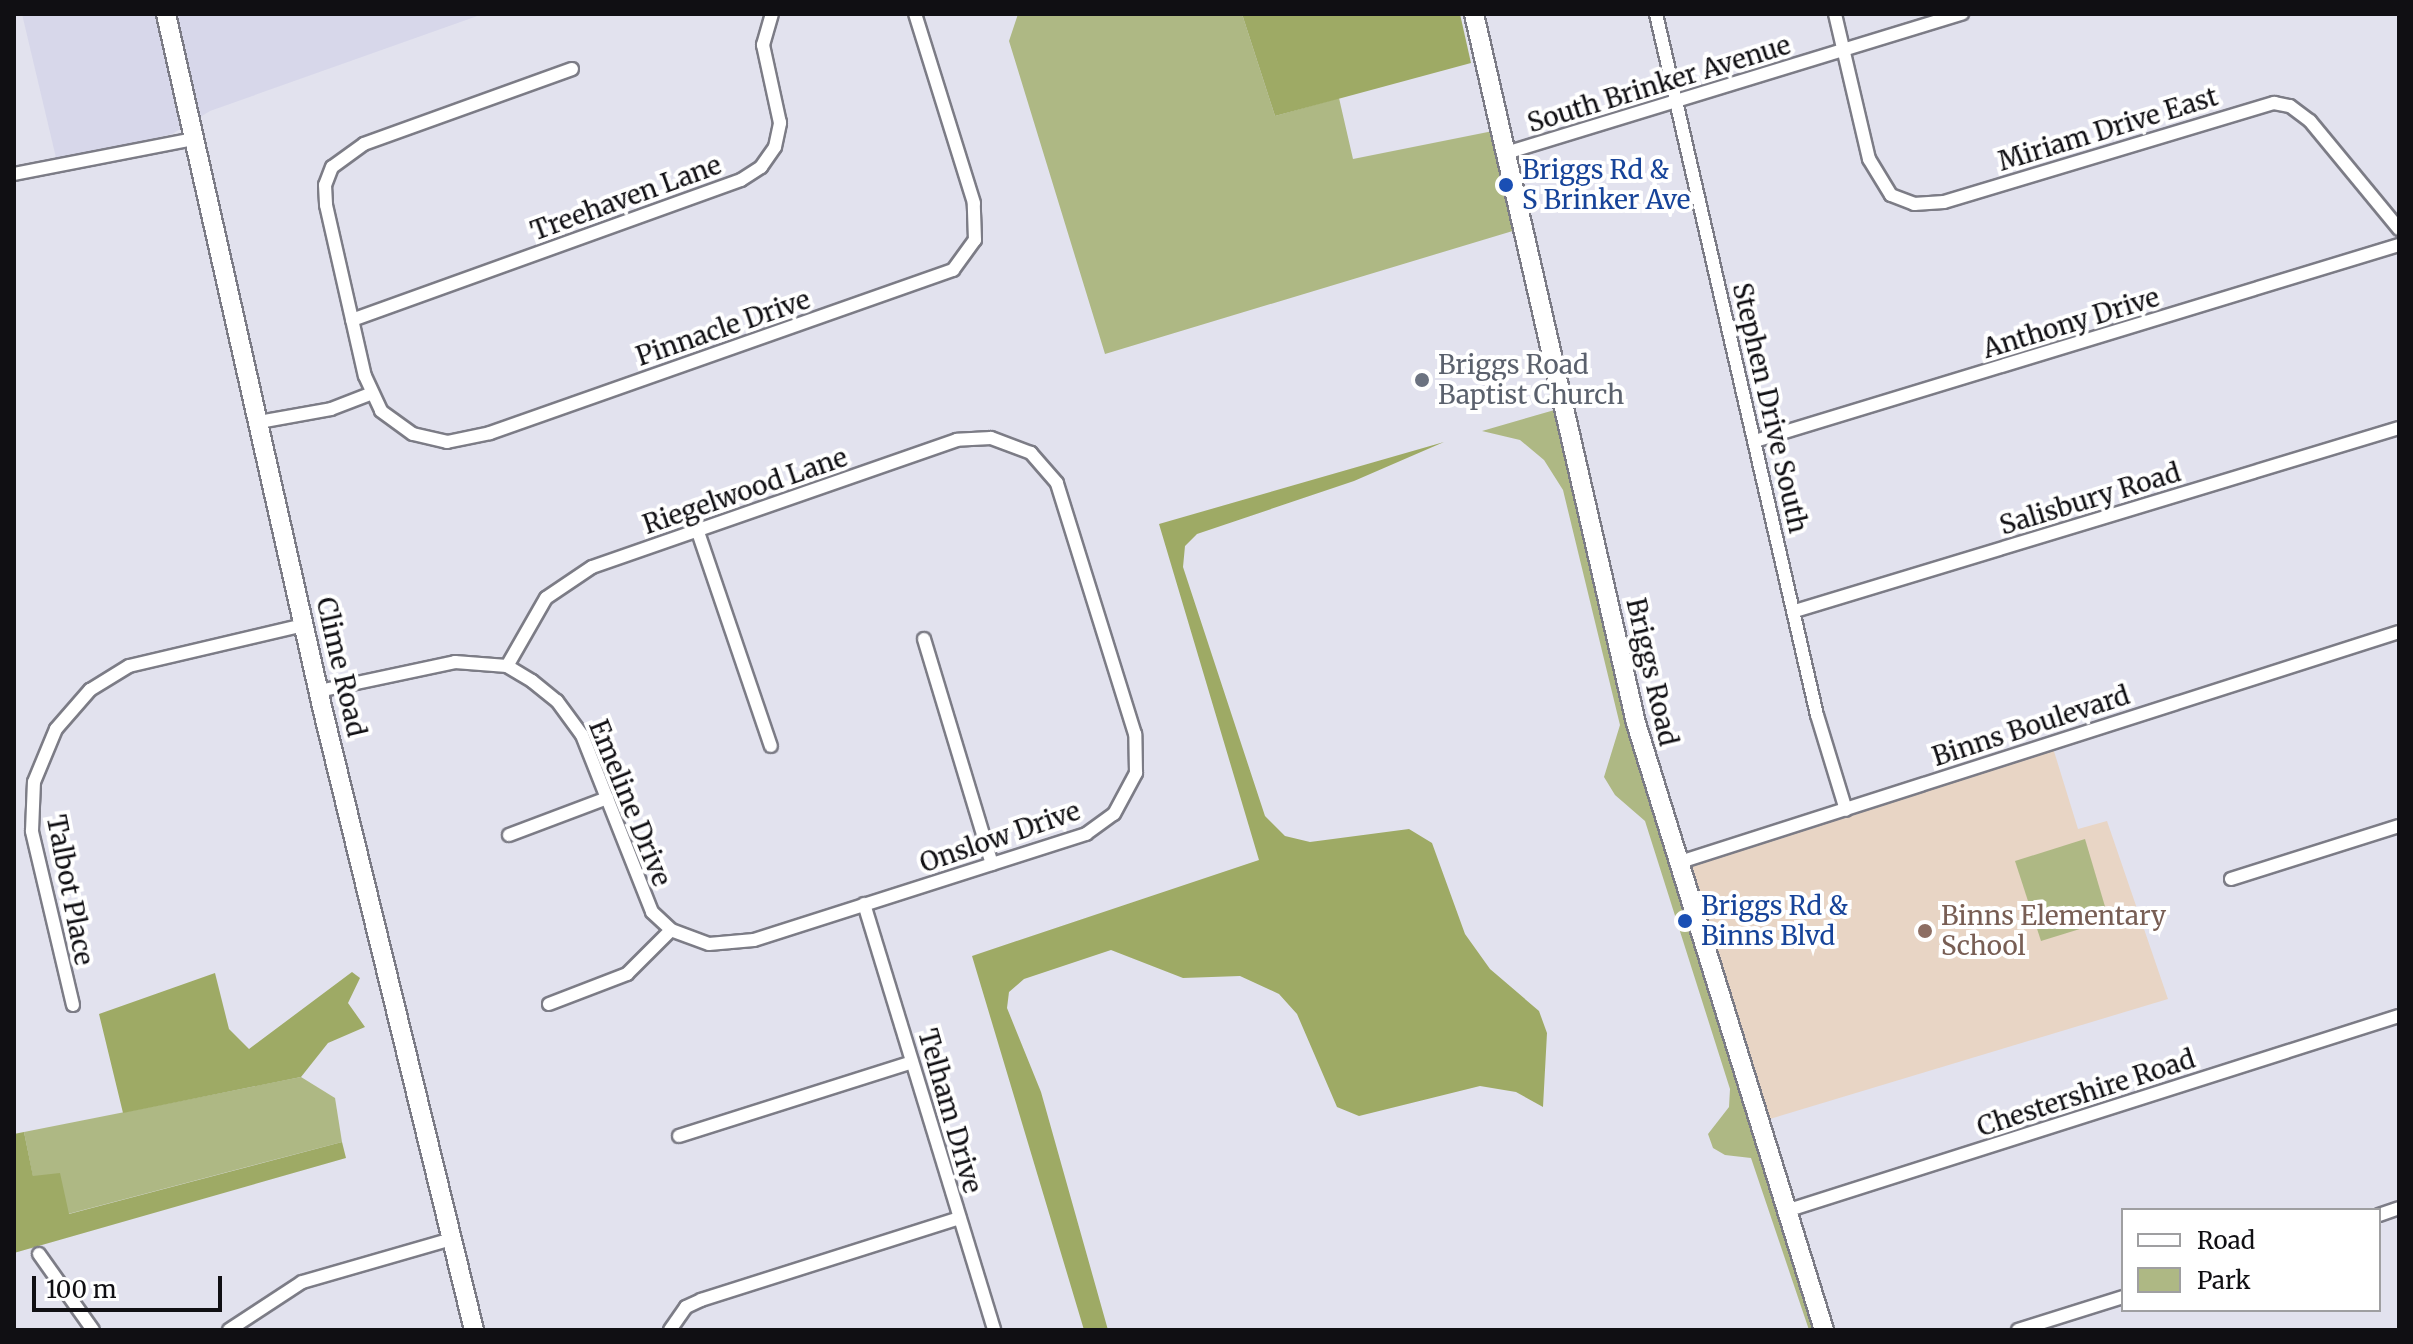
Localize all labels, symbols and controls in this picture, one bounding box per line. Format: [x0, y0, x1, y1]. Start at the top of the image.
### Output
street label: South Brinker Avenue [1524, 29, 1794, 139]
street label: Miriam Drive East [1994, 81, 2222, 177]
street label: Treehaven Lane [527, 149, 725, 247]
place label: Briggs Rd & S Brinker Ave [1522, 154, 1690, 216]
marker: Briggs Rd & S Brinker Ave [1497, 176, 1515, 194]
street label: Stephen Drive South [1726, 280, 1814, 536]
street label: Anthony Drive [1979, 281, 2163, 365]
street label: Pinnacle Drive [632, 284, 814, 372]
place label: Briggs Road Baptist Church [1438, 349, 1624, 410]
marker: Briggs Road Baptist Church [1413, 371, 1431, 389]
street label: Riegelwood Lane [639, 441, 851, 541]
street label: Salisbury Road [1996, 457, 2184, 541]
street label: Clime Road [310, 594, 372, 740]
street label: Briggs Road [1620, 595, 1684, 749]
street label: Binns Boulevard [1928, 679, 2134, 773]
street label: Emeline Drive [582, 715, 678, 891]
street label: Onslow Drive [916, 795, 1084, 879]
street label: Talbot Place [40, 812, 100, 968]
place label: Briggs Rd & Binns Blvd [1701, 890, 1848, 952]
place label: Binns Elementary School [1941, 900, 2166, 962]
marker: Briggs Rd & Binns Blvd [1676, 912, 1694, 930]
marker: Binns Elementary School [1916, 922, 1934, 940]
street label: Telham Drive [912, 1025, 988, 1197]
street label: Chestershire Road [1973, 1043, 2199, 1143]
legend [2121, 1208, 2381, 1312]
text: Road [2197, 1225, 2255, 1256]
scale bar [36, 1260, 226, 1310]
text: Park [2197, 1265, 2250, 1296]
text: 100 m [46, 1274, 116, 1305]

